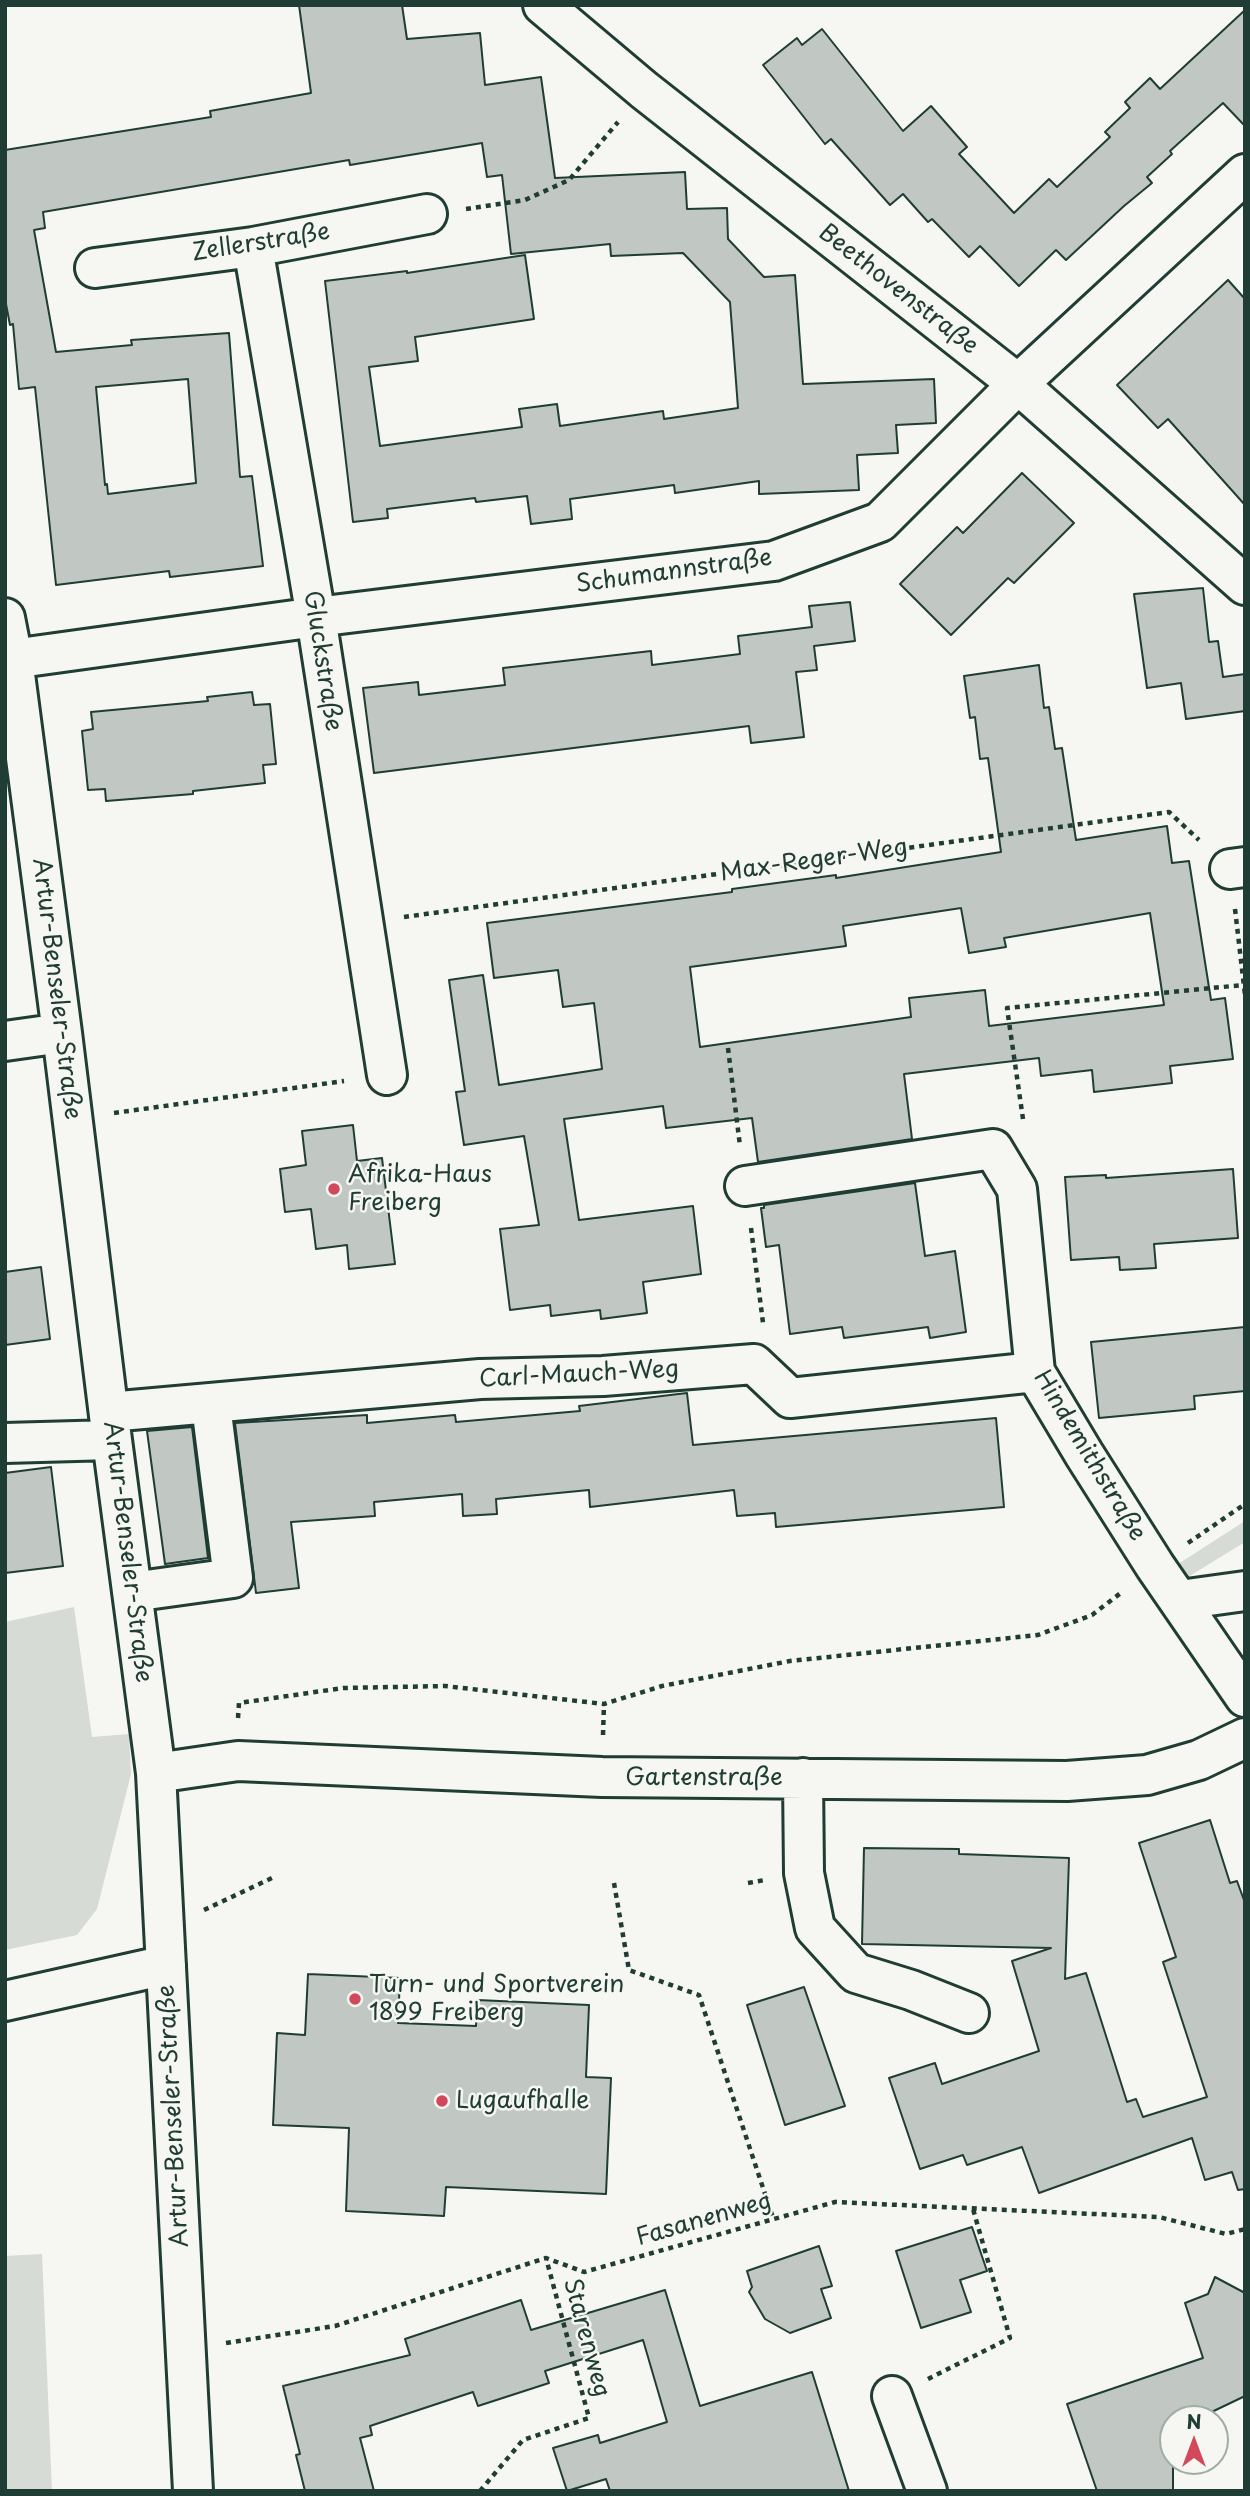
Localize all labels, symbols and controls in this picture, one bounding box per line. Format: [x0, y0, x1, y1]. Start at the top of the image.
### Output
street label: Zellerstraße [190, 218, 332, 268]
street label: Beethovenstraße [813, 219, 983, 361]
street label: Schumannstraße [574, 544, 774, 600]
street label: Gluckstraße [297, 589, 347, 733]
street label: Max-Reger-Weg [718, 834, 910, 888]
street label: Artur-Benseler-Straße [26, 857, 86, 1121]
place label: Afrika-Haus Freiberg [348, 1161, 492, 1217]
marker: Afrika-Haus Freiberg [326, 1181, 342, 1197]
street label: Carl-Mauch-Weg [478, 1355, 680, 1395]
street label: Hindemithstraße [1027, 1366, 1151, 1546]
street label: Artur-Benseler-Straße [97, 1420, 157, 1684]
street label: Gartenstraße [625, 1764, 783, 1792]
place label: Turn- und Sportverein 1899 Freiberg [369, 1971, 624, 2027]
street label: Artur-Benseler-Straße [153, 1984, 195, 2248]
marker: Turn- und Sportverein 1899 Freiberg [347, 1991, 363, 2007]
place label: Lugaufhalle [456, 2087, 589, 2115]
marker: Lugaufhalle [434, 2093, 450, 2109]
street label: Fasanenweg [633, 2187, 775, 2253]
street label: Starenweg [556, 2275, 616, 2401]
north arrow [1159, 2405, 1229, 2475]
text: N [1186, 2407, 1202, 2435]

